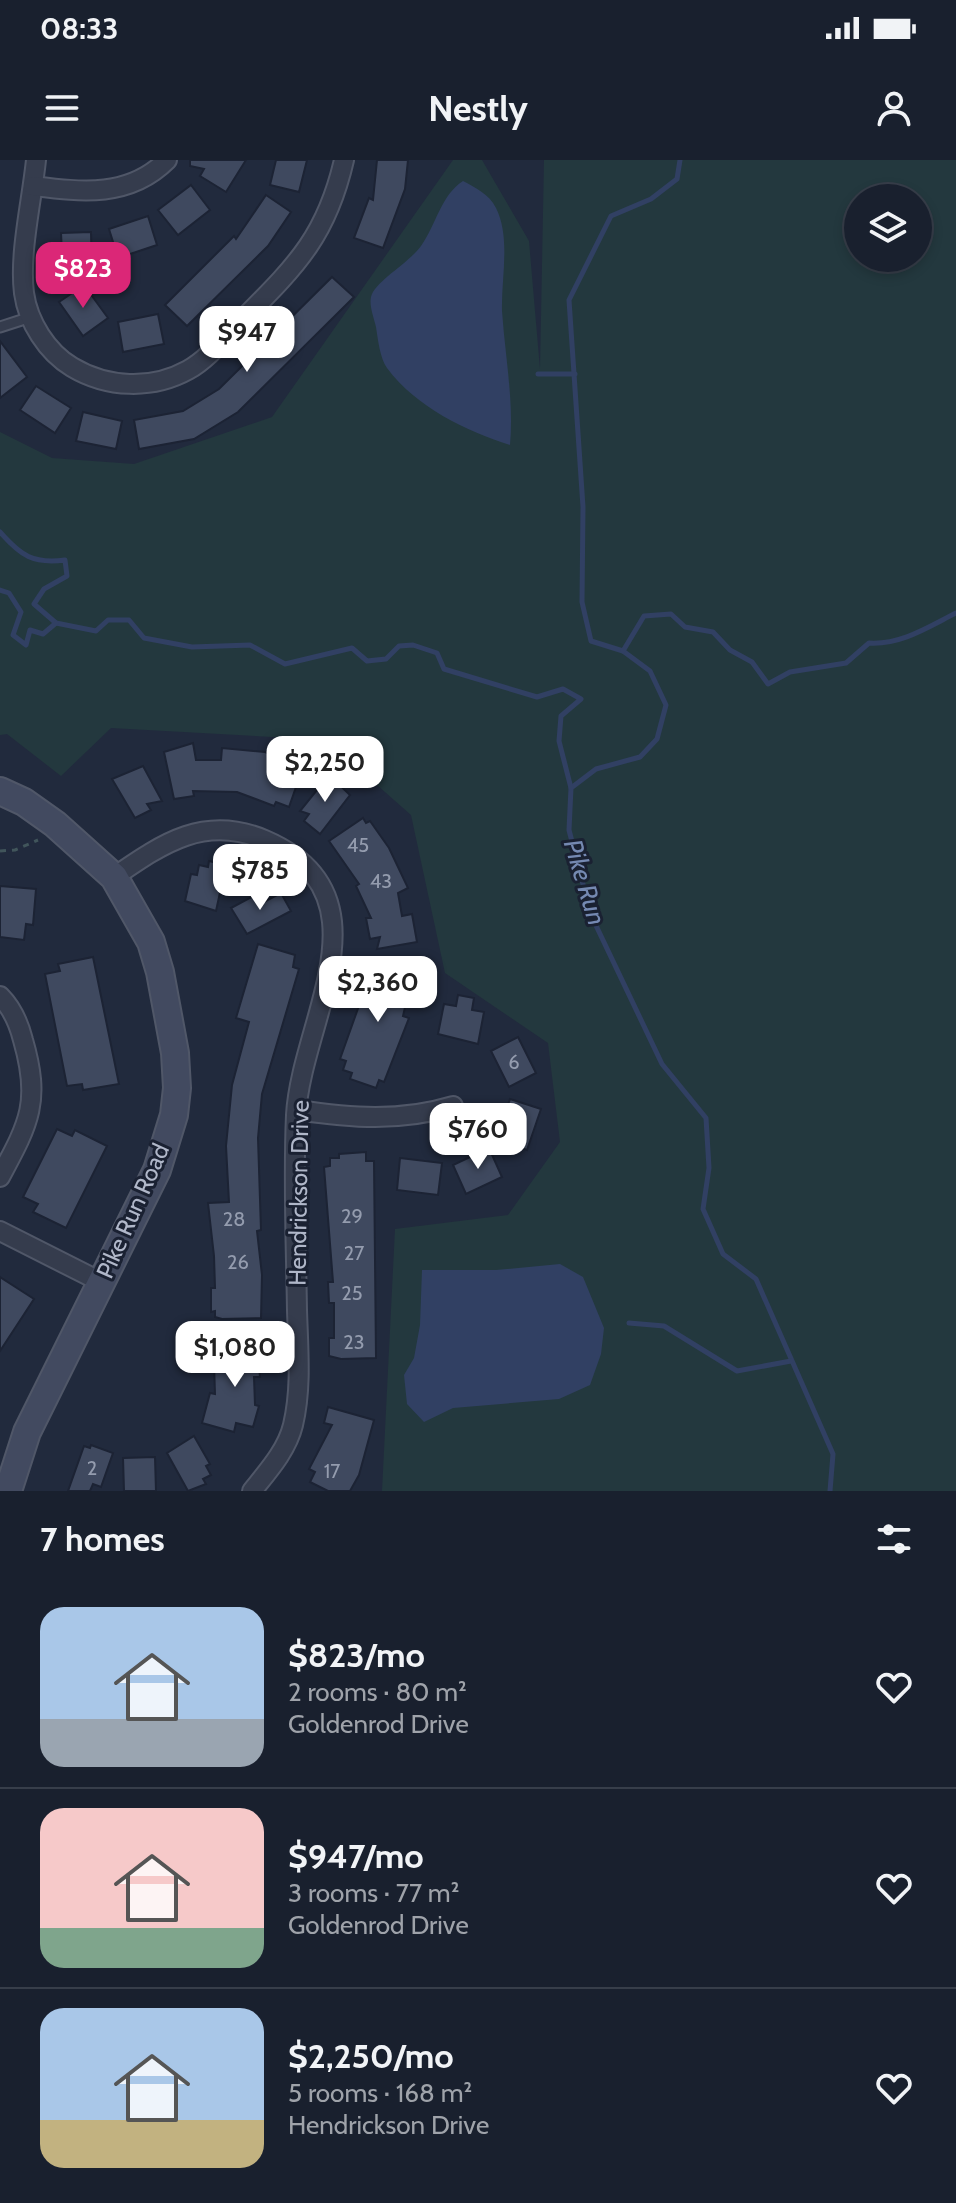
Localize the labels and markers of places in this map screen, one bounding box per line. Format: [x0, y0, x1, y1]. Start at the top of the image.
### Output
pin: $823 [36, 242, 130, 310]
pin: $947 [200, 306, 294, 374]
pin: $2,250 [260, 736, 390, 804]
pin: $785 [213, 844, 307, 912]
pin: $2,360 [313, 956, 443, 1024]
pin: $760 [431, 1103, 525, 1171]
pin: $1,080 [170, 1321, 300, 1389]

